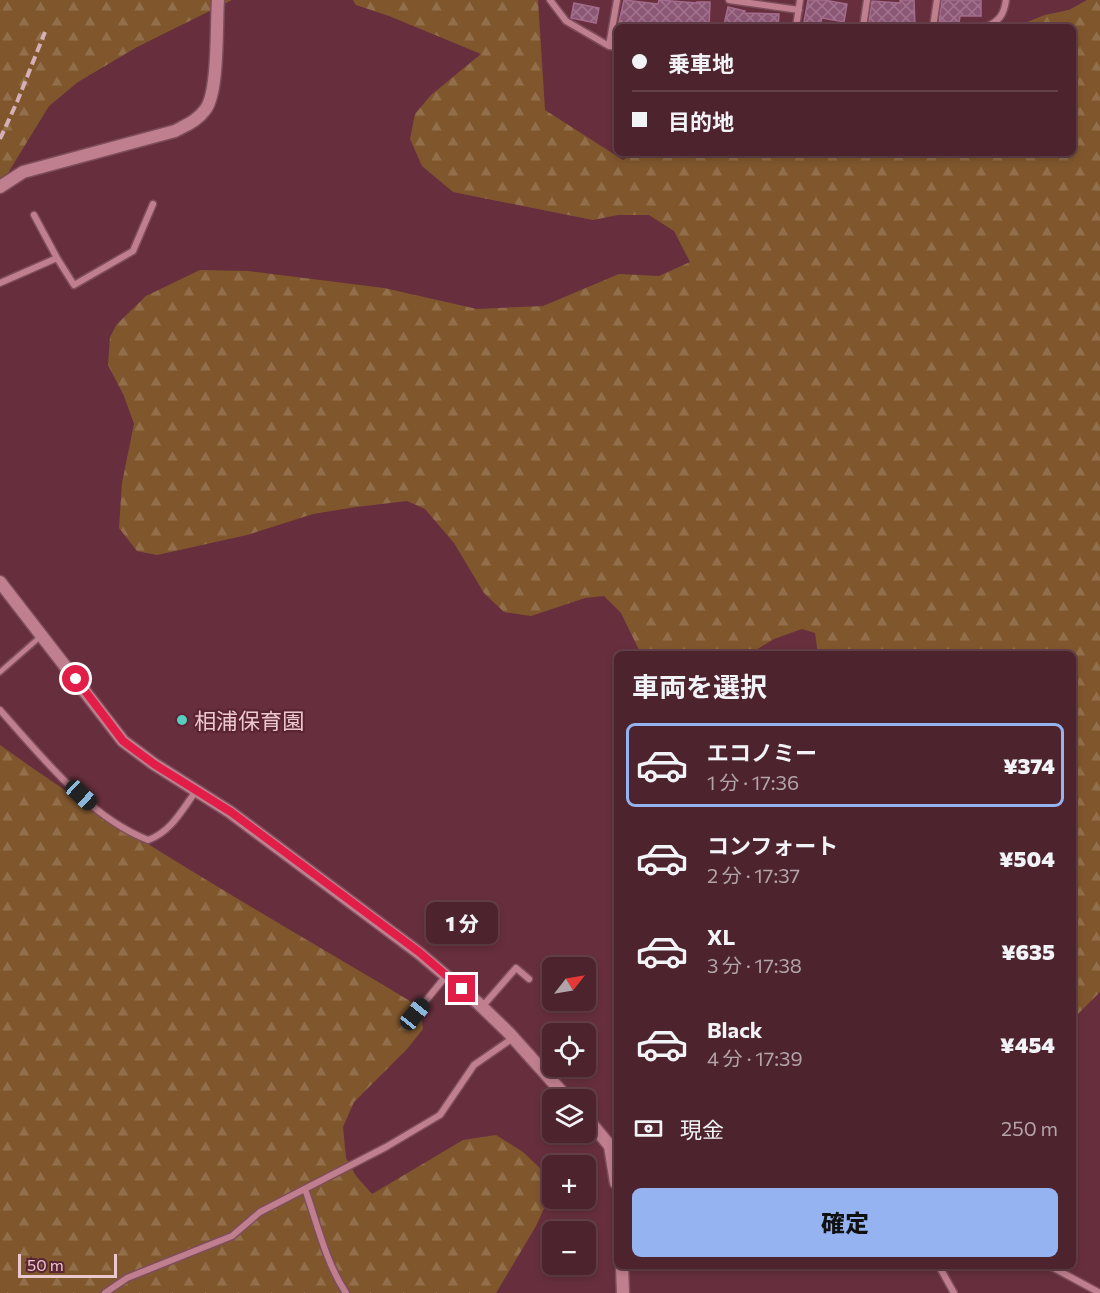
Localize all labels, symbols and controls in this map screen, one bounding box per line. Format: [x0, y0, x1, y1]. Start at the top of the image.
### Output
text: 乗車地 [668, 50, 734, 77]
text: 目的地 [668, 108, 734, 135]
route start [62, 665, 89, 692]
text: 車両を選択 [632, 670, 767, 703]
place label: 相浦保育園 [194, 707, 304, 734]
marker: 相浦保育園 [175, 713, 189, 727]
icon: car [635, 738, 689, 792]
text: エコノミー [707, 739, 817, 766]
text: ¥374 [1003, 752, 1055, 779]
text: 1 分 · 17:36 [707, 770, 799, 794]
car [62, 776, 100, 814]
icon: car [635, 831, 689, 885]
text: コンフォート [707, 832, 838, 859]
text: ¥504 [999, 845, 1055, 872]
text: 2 分 · 17:37 [707, 863, 800, 887]
callout: 1 分 [426, 902, 498, 944]
text: 1 分 [445, 911, 479, 935]
text: XL [707, 923, 735, 950]
icon: car [635, 924, 689, 978]
text: ¥635 [1001, 938, 1055, 965]
text: 3 分 · 17:38 [707, 953, 802, 977]
north arrow [542, 957, 596, 1011]
map controls [542, 957, 596, 1275]
route end [448, 975, 475, 1002]
car [397, 994, 433, 1034]
text: Black [707, 1016, 762, 1043]
icon: car [635, 1017, 689, 1071]
button: locate [542, 1023, 596, 1077]
text: ¥454 [1000, 1031, 1055, 1058]
text: 4 分 · 17:39 [707, 1046, 803, 1070]
button: layers [542, 1089, 596, 1143]
icon: cash [632, 1112, 665, 1145]
text: 現金 [680, 1116, 724, 1143]
text: 250 m [1001, 1116, 1058, 1140]
button: + [542, 1155, 596, 1209]
button: 確定 [632, 1188, 1058, 1257]
button: − [542, 1221, 596, 1275]
scale bar [18, 1251, 117, 1278]
text: 50 m [27, 1255, 64, 1274]

